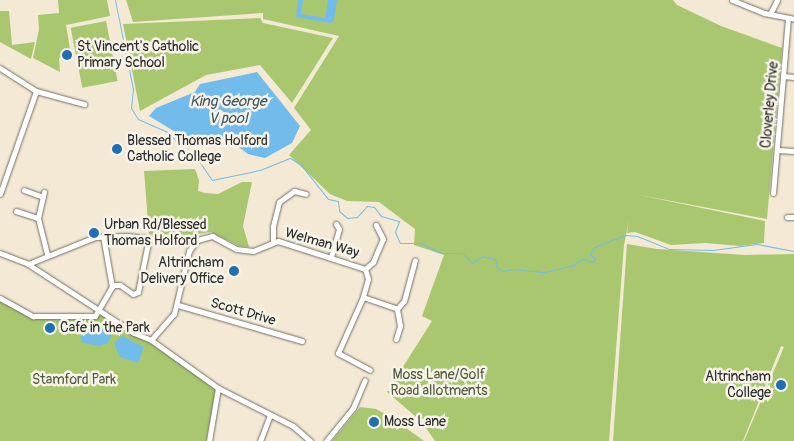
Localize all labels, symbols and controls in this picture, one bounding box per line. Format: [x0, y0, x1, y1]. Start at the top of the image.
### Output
place label: St Vincent's Catholic Primary School [77, 39, 199, 72]
marker: St Vincent's Catholic Primary School [61, 49, 73, 61]
street label: Cloverley Drive [758, 61, 782, 149]
water label: King George V pool [190, 92, 266, 127]
place label: Blessed Thomas Holford Catholic College [127, 133, 268, 166]
marker: Blessed Thomas Holford Catholic College [111, 143, 123, 155]
place label: Urban Rd/Blessed Thomas Holford [104, 217, 207, 250]
street label: Welman Way [283, 224, 361, 262]
marker: Urban Rd/Blessed Thomas Holford [88, 227, 100, 239]
place label: Altrincham Delivery Office [140, 255, 224, 288]
marker: Altrincham Delivery Office [228, 265, 240, 277]
street label: Scott Drive [208, 295, 278, 329]
place label: Cafe in the Park [60, 320, 150, 336]
marker: Cafe in the Park [44, 322, 56, 334]
park label: Moss Lane/Golf Road allotments [390, 367, 488, 400]
place label: Altrincham College [705, 369, 771, 402]
park label: Stamford Park [32, 372, 116, 388]
marker: Altrincham College [775, 379, 787, 391]
place label: Moss Lane [384, 414, 446, 430]
marker: Moss Lane [368, 416, 380, 428]

